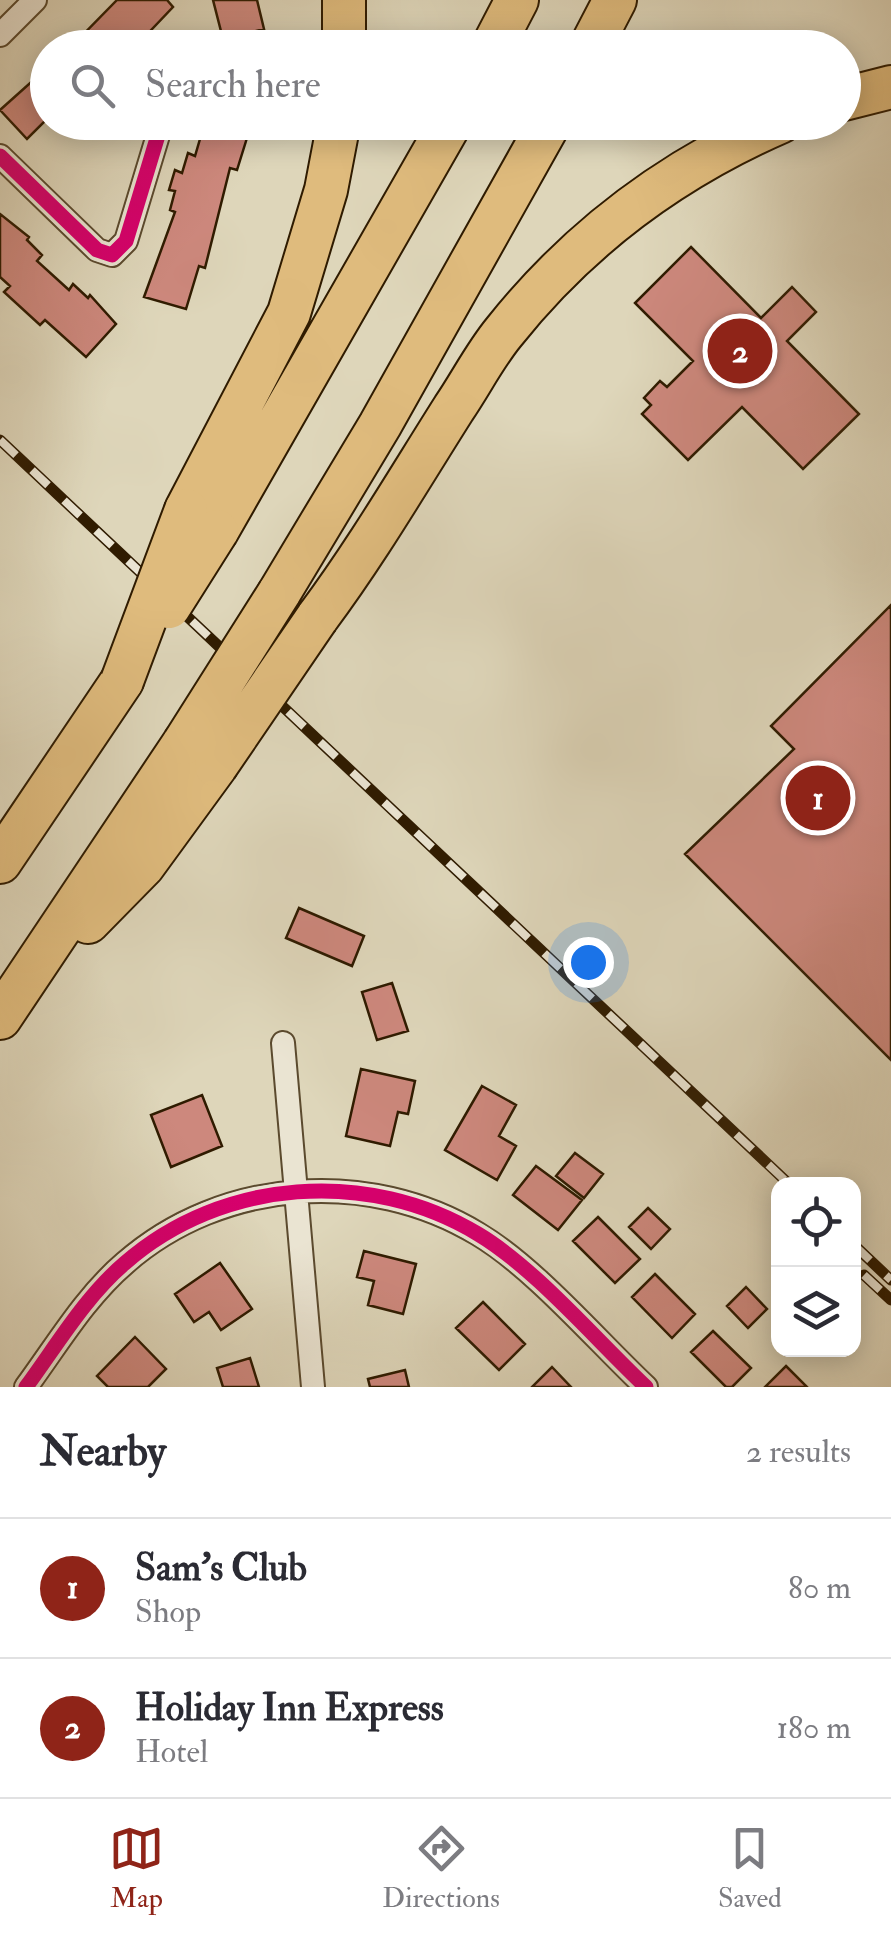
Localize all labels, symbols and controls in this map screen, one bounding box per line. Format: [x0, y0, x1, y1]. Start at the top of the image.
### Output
search box [30, 30, 861, 140]
icon: search [65, 58, 120, 113]
text: Search here [145, 61, 321, 109]
pin: 2 [708, 314, 772, 388]
pin: 1 [786, 760, 850, 836]
your location [563, 937, 614, 988]
map controls [771, 1177, 861, 1357]
button: locate [771, 1177, 861, 1267]
button: layers [771, 1267, 861, 1357]
text: Nearby [40, 1426, 166, 1478]
text: 2 results [746, 1432, 851, 1472]
text: Sam's Club [135, 1544, 307, 1592]
text: 1 [67, 1568, 78, 1608]
text: 80 m [788, 1568, 851, 1608]
text: Shop [135, 1592, 201, 1632]
text: Holiday Inn Express [135, 1684, 444, 1732]
text: 2 [64, 1708, 81, 1748]
text: 180 m [777, 1708, 851, 1748]
text: Hotel [135, 1732, 208, 1772]
tab: Map [109, 1821, 164, 1916]
tab: Directions [382, 1821, 500, 1916]
tab: Saved [718, 1821, 782, 1916]

